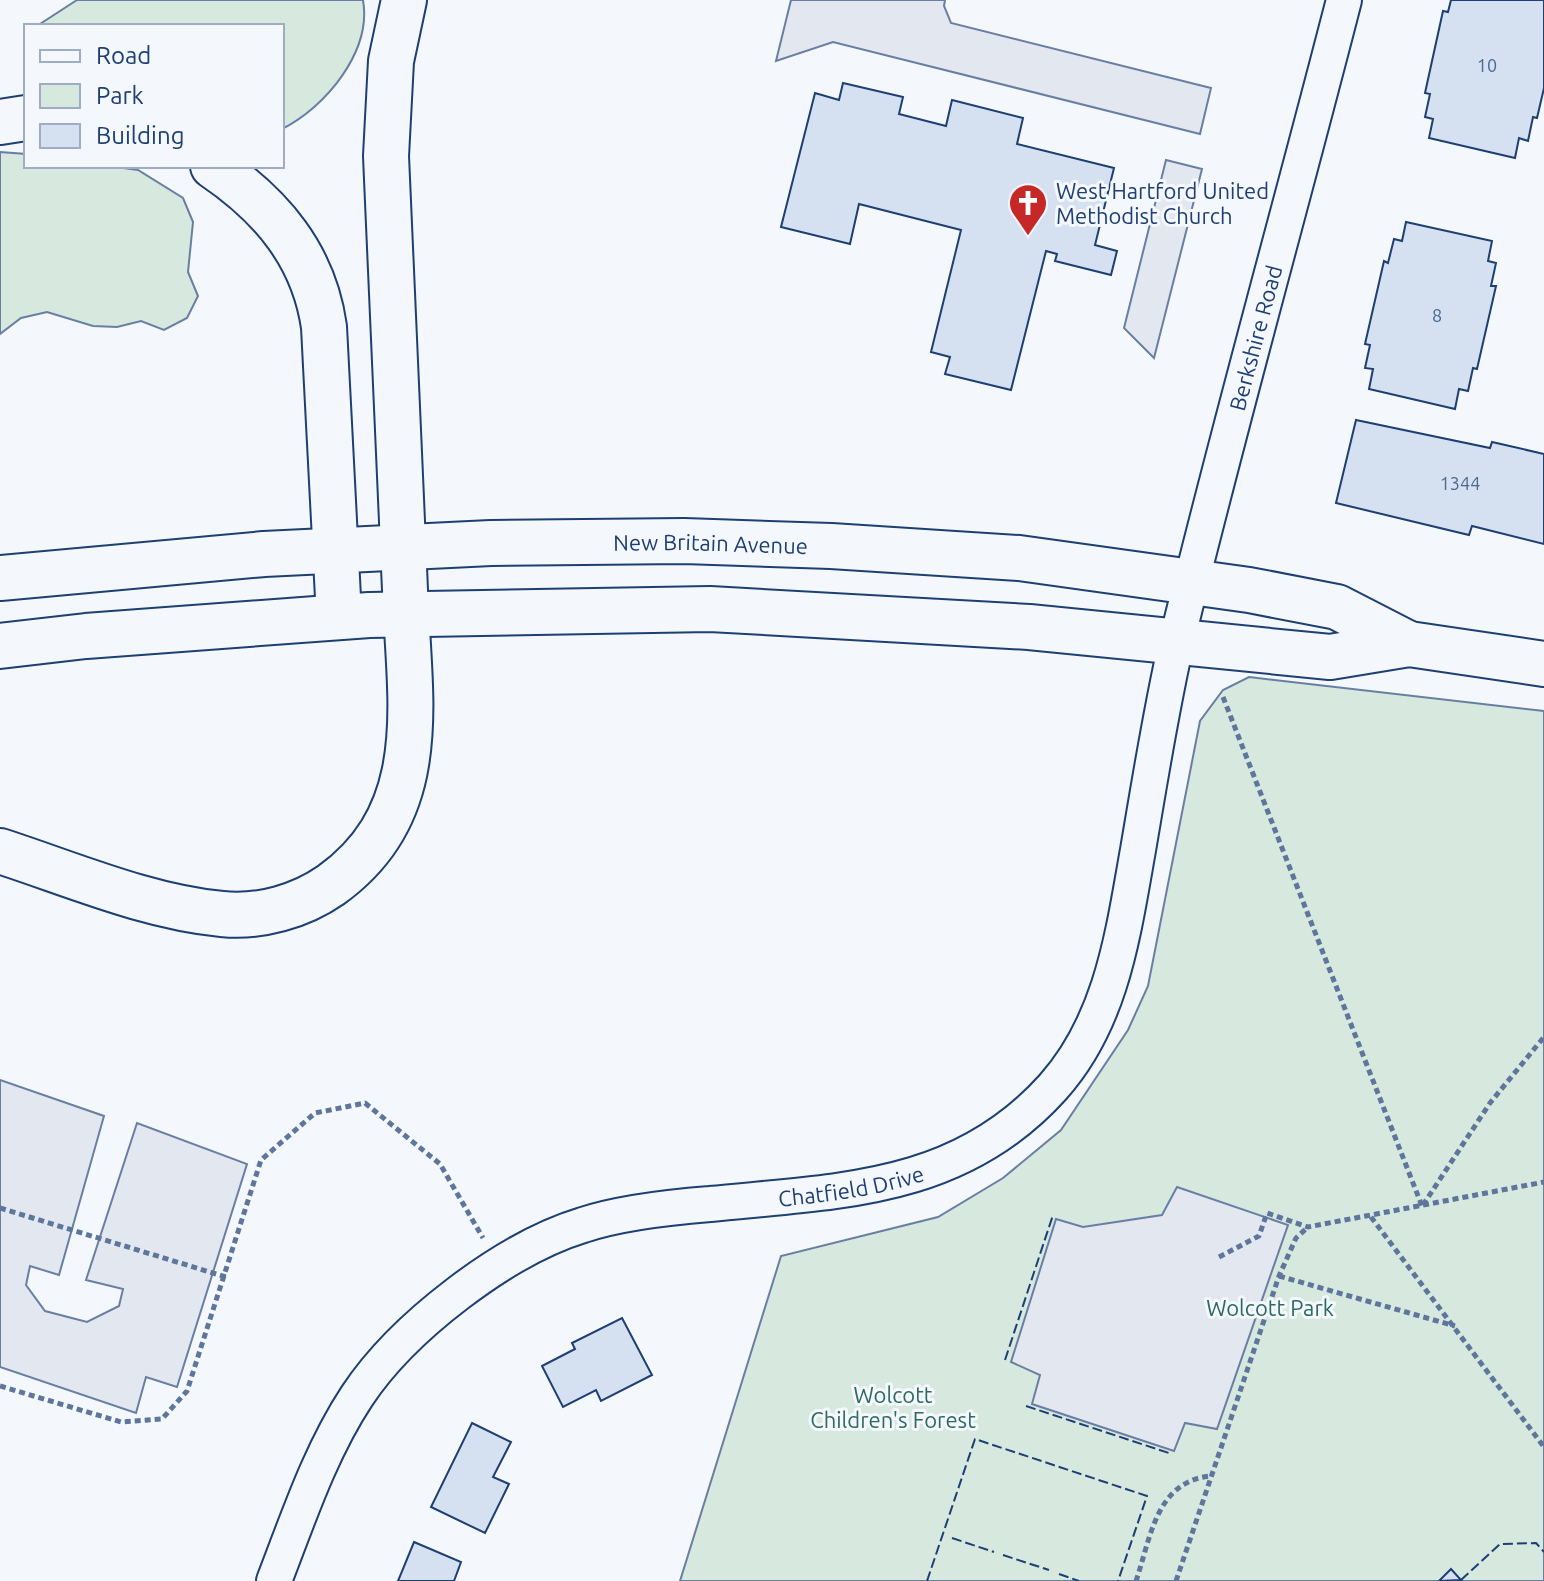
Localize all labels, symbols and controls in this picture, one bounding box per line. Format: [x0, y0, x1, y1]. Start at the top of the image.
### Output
legend [24, 24, 284, 168]
text: Road [96, 42, 151, 69]
house number: 10 [1477, 55, 1497, 75]
text: Park [96, 82, 144, 109]
text: Building [96, 122, 184, 149]
place label: West Hartford United Methodist Church [1056, 178, 1269, 228]
church icon: West Hartford United Methodist Church [1007, 182, 1049, 237]
street label: Berkshire Road [1223, 262, 1286, 413]
house number: 8 [1432, 305, 1442, 325]
house number: 1344 [1440, 473, 1480, 493]
street label: New Britain Avenue [613, 528, 808, 558]
street label: Chatfield Drive [777, 1160, 927, 1210]
park label: Wolcott Park [1206, 1295, 1334, 1320]
park label: Wolcott Children's Forest [810, 1382, 976, 1432]

